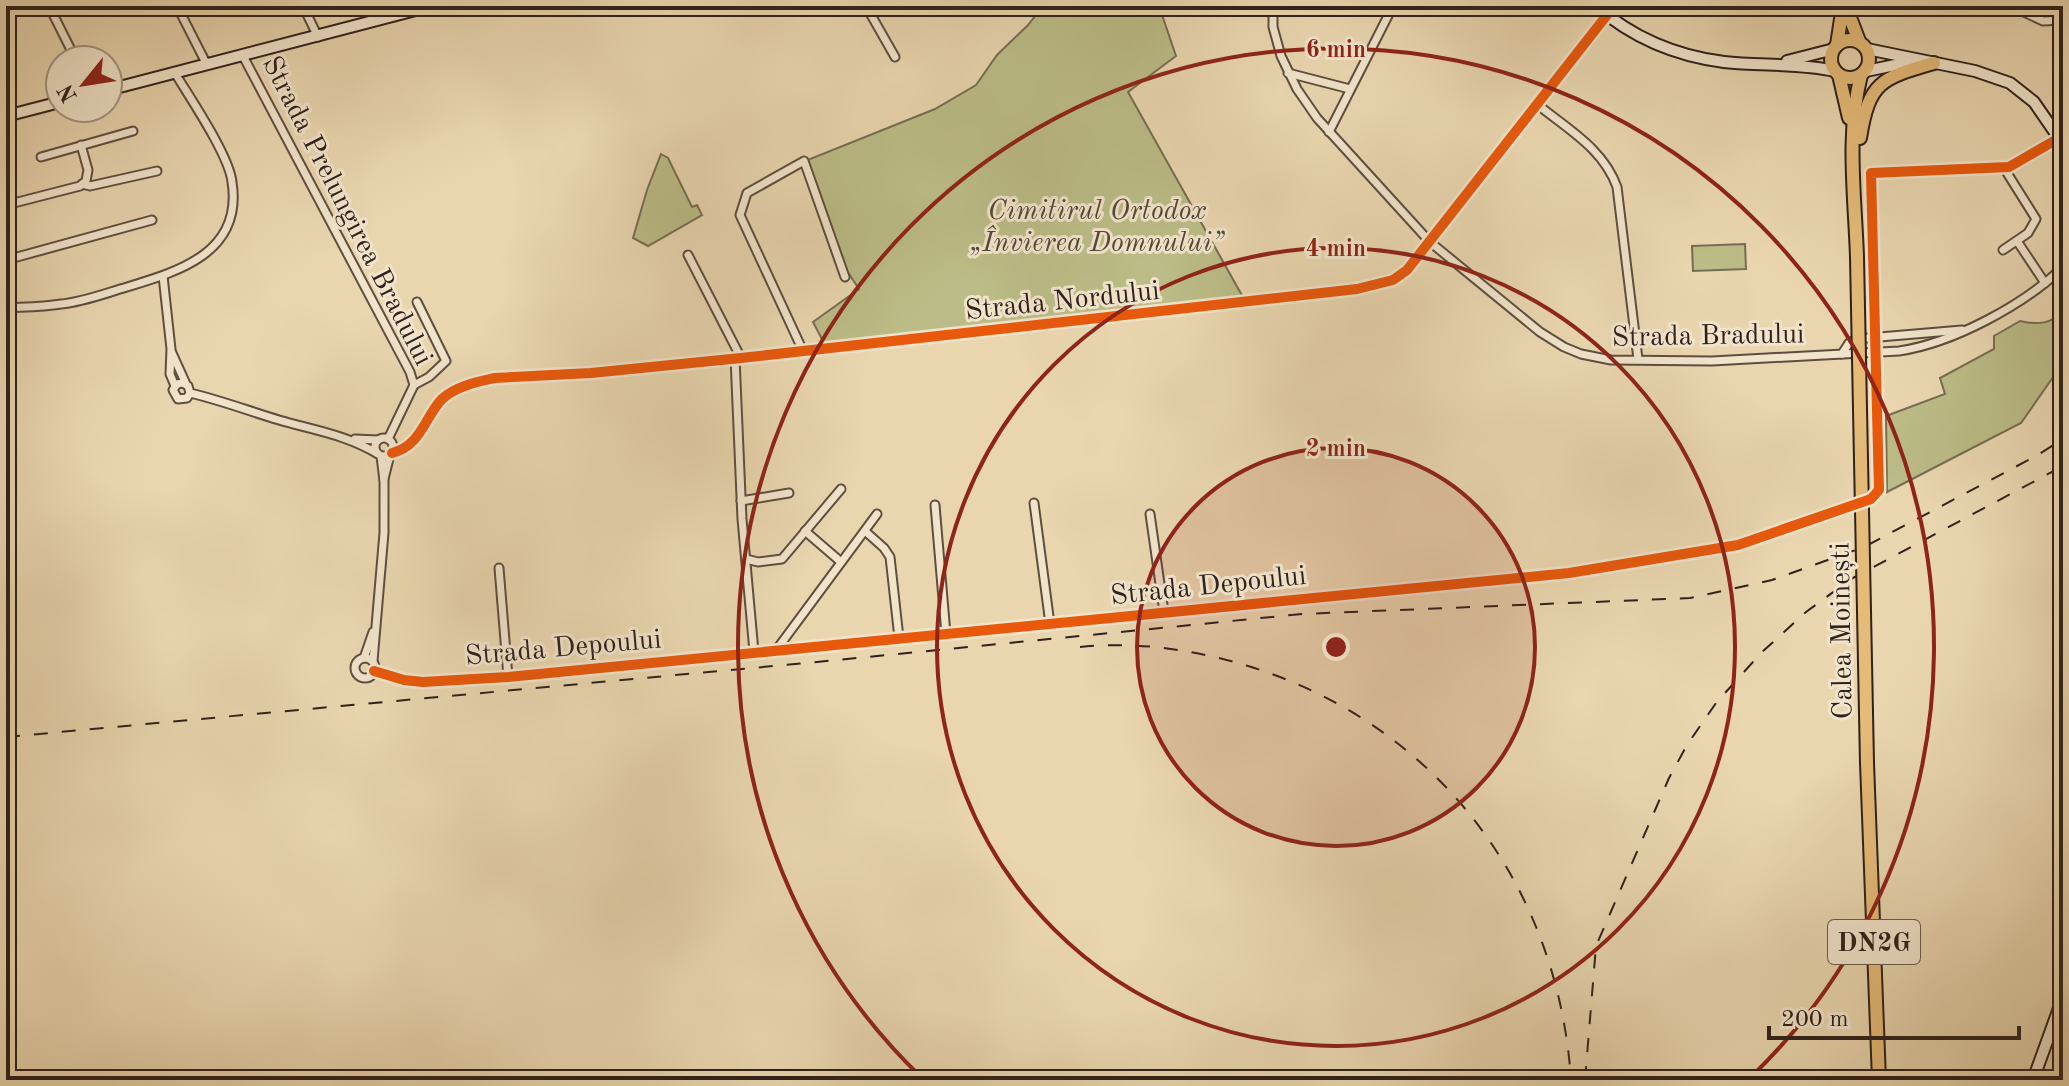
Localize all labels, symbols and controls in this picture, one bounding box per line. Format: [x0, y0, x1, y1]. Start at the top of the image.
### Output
text: 6 min [1306, 39, 1366, 63]
north arrow [44, 44, 124, 124]
street label: Strada Prelungirea Bradului [256, 52, 437, 370]
text: N [55, 80, 82, 106]
park label: Cimitirul Ortodox „Învierea Domnului” [970, 198, 1226, 258]
text: 4 min [1306, 238, 1366, 262]
street label: Strada Nordului [964, 278, 1161, 326]
street label: Strada Bradului [1611, 321, 1805, 353]
text: 2 min [1306, 438, 1366, 462]
street label: Calea Moinești [1827, 542, 1859, 720]
street label: Strada Depoului [1109, 563, 1308, 611]
street label: Strada Depoului [464, 626, 663, 672]
centre of rings [1322, 633, 1350, 661]
road number: DN2G [1828, 920, 1920, 964]
scale bar [1769, 990, 2019, 1040]
text: 200 m [1781, 1008, 1849, 1032]

